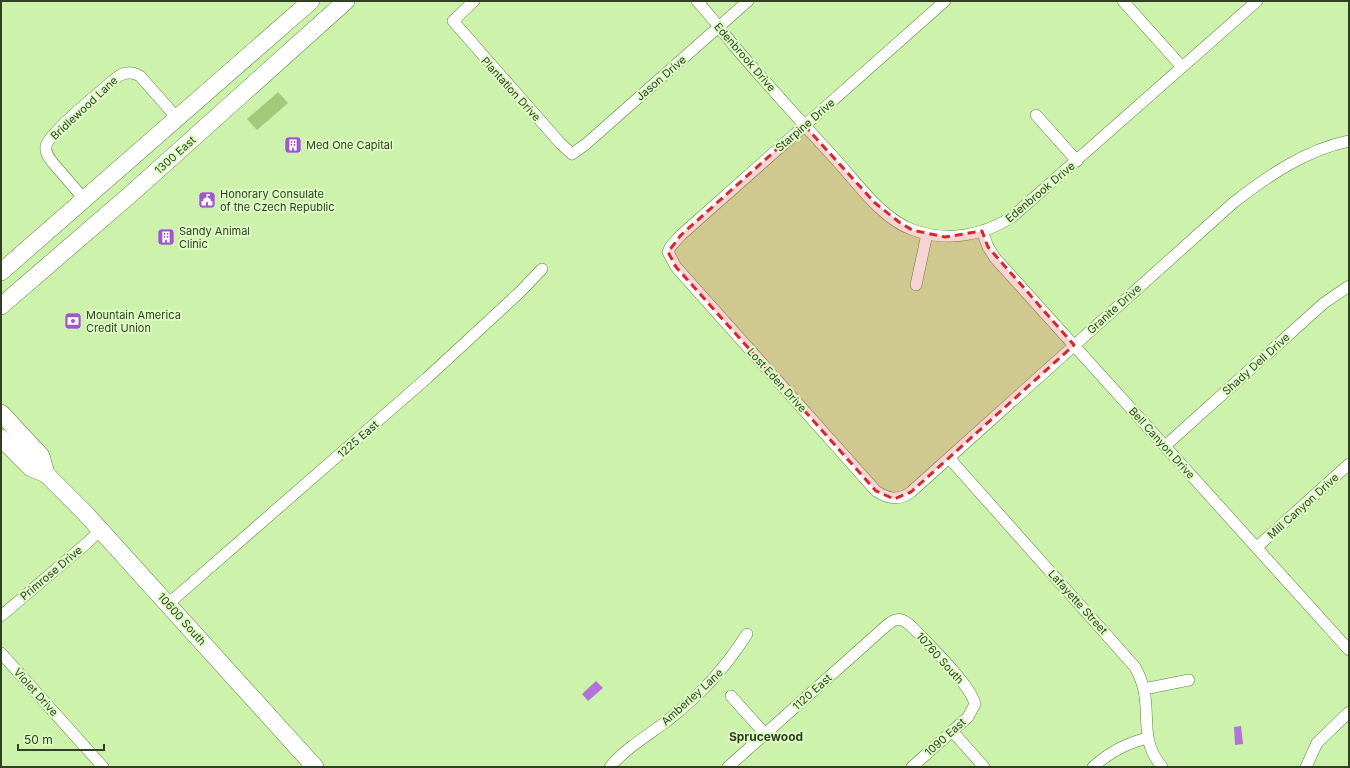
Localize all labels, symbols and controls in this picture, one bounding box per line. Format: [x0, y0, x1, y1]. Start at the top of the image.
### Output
street label: Edenbrook Drive [711, 20, 779, 94]
street label: Jason Drive [633, 52, 689, 104]
street label: Plantation Drive [478, 54, 544, 124]
street label: Bridlewood Lane [47, 73, 121, 143]
street label: Starpine Drive [773, 95, 837, 155]
street label: 1300 East [152, 133, 199, 177]
building icon: Med One Capital [283, 135, 303, 155]
place label: Med One Capital [306, 138, 393, 152]
street label: Edenbrook Drive [1002, 159, 1078, 225]
place label: Honorary Consulate of the Czech Republic [220, 187, 335, 214]
public building icon: Honorary Consulate of the Czech Republic [197, 190, 217, 210]
place label: Sandy Animal Clinic [179, 224, 250, 251]
building icon: Sandy Animal Clinic [156, 227, 176, 247]
street label: Granite Drive [1084, 281, 1144, 337]
place label: Mountain America Credit Union [86, 308, 181, 335]
bank icon: Mountain America Credit Union [63, 311, 83, 331]
street label: Shady Dell Drive [1219, 330, 1293, 398]
street label: Lost Eden Drive [744, 345, 810, 415]
street label: Bell Canyon Drive [1126, 404, 1198, 482]
street label: 1225 East [335, 417, 382, 461]
street label: Mill Canyon Drive [1264, 470, 1342, 542]
street label: Primrose Drive [17, 543, 85, 603]
street label: Lafayette Street [1045, 567, 1111, 637]
street label: 10600 South [155, 590, 209, 648]
street label: 10760 South [913, 629, 967, 687]
street label: Violet Drive [11, 665, 61, 719]
street label: Amberley Lane [658, 666, 726, 728]
street label: 1120 East [790, 671, 835, 713]
street label: 1090 East [922, 715, 969, 759]
scale bar [18, 726, 104, 752]
district label: Sprucewood [729, 729, 803, 744]
text: 50 m [24, 732, 53, 747]

